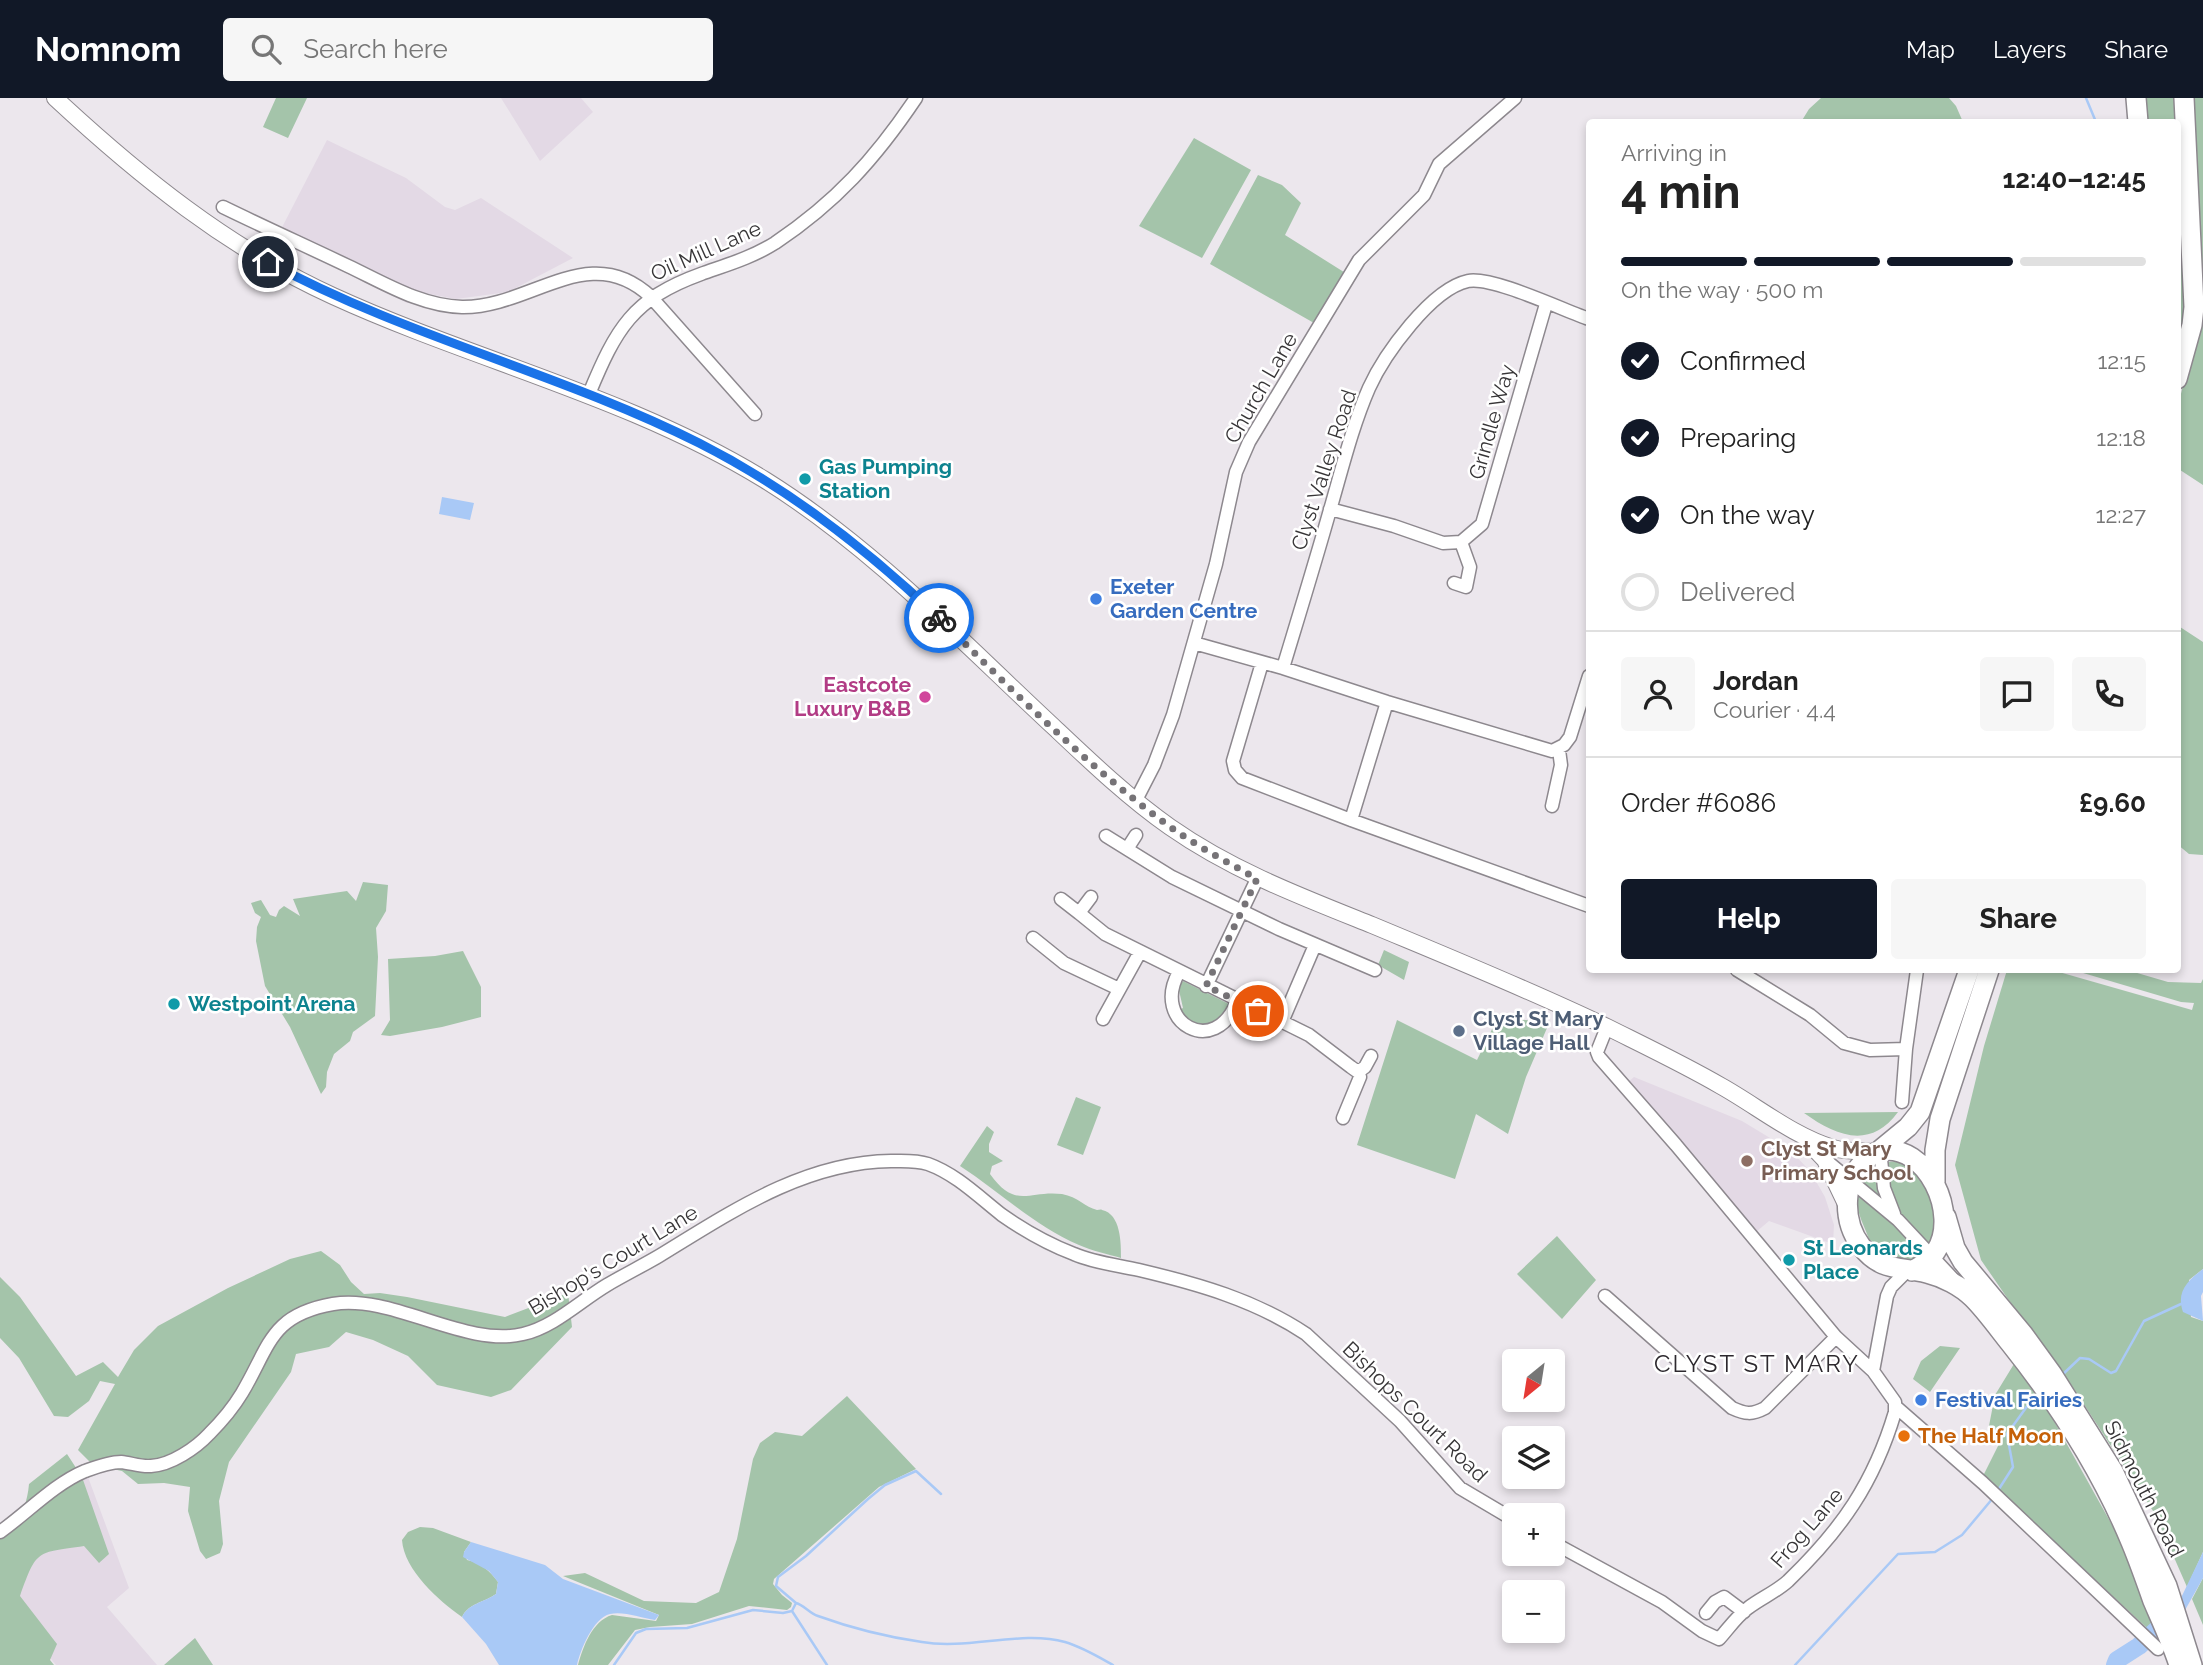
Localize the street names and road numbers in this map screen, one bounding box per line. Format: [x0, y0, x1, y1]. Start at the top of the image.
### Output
street label: Oil Mill Lane [647, 215, 765, 286]
street label: Church Lane [1219, 328, 1302, 447]
street label: Grindle Way [1463, 362, 1520, 482]
street label: Clyst Valley Road [1286, 386, 1361, 553]
street label: Bishop's Court Lane [524, 1199, 702, 1320]
street label: Bishops Court Road [1338, 1336, 1493, 1487]
street label: Sidmouth Road [2099, 1416, 2190, 1561]
street label: Frog Lane [1765, 1483, 1848, 1573]

